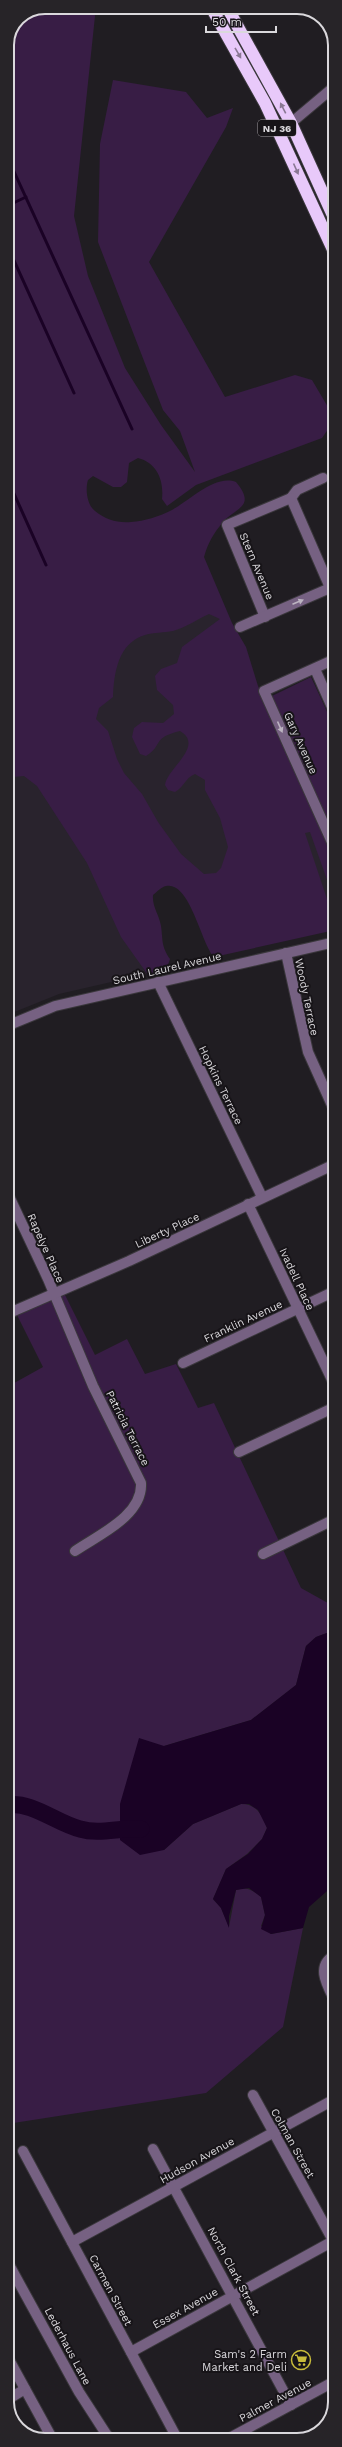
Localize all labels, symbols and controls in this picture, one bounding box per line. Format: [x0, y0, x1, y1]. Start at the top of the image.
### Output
scale bar [206, 8, 276, 34]
text: 50 m [212, 15, 242, 29]
one-way arrow [235, 47, 242, 59]
one-way arrow [280, 103, 286, 114]
road number: NJ 36 [258, 120, 296, 136]
one-way arrow [293, 163, 300, 175]
street label: Stern Avenue [237, 531, 276, 602]
one-way arrow [292, 599, 304, 605]
street label: Gary Avenue [281, 710, 320, 776]
one-way arrow [277, 721, 283, 732]
street label: South Laurel Avenue [112, 950, 223, 987]
street label: Woody Terrace [292, 957, 321, 1037]
street label: Hopkins Terrace [196, 1044, 245, 1127]
street label: Liberty Place [133, 1210, 201, 1251]
street label: Rapelye Place [24, 1212, 67, 1285]
street label: Ivadell Place [276, 1246, 317, 1312]
street label: Franklin Avenue [202, 1298, 285, 1345]
street label: Patricia Terrace [103, 1388, 152, 1468]
street label: Colman Street [268, 2106, 317, 2181]
street label: Hudson Avenue [158, 2135, 237, 2186]
street label: North Clark Street [205, 2225, 263, 2318]
street label: Carmen Street [86, 2252, 135, 2328]
street label: Essex Avenue [150, 2285, 220, 2332]
street label: Lederhaus Lane [42, 2305, 93, 2387]
place label: Sam's 2 Farm Market and Deli [202, 2348, 287, 2374]
supermarket icon: Sam's 2 Farm Market and Deli [290, 2349, 312, 2371]
street label: Palmer Avenue [237, 2376, 313, 2425]

